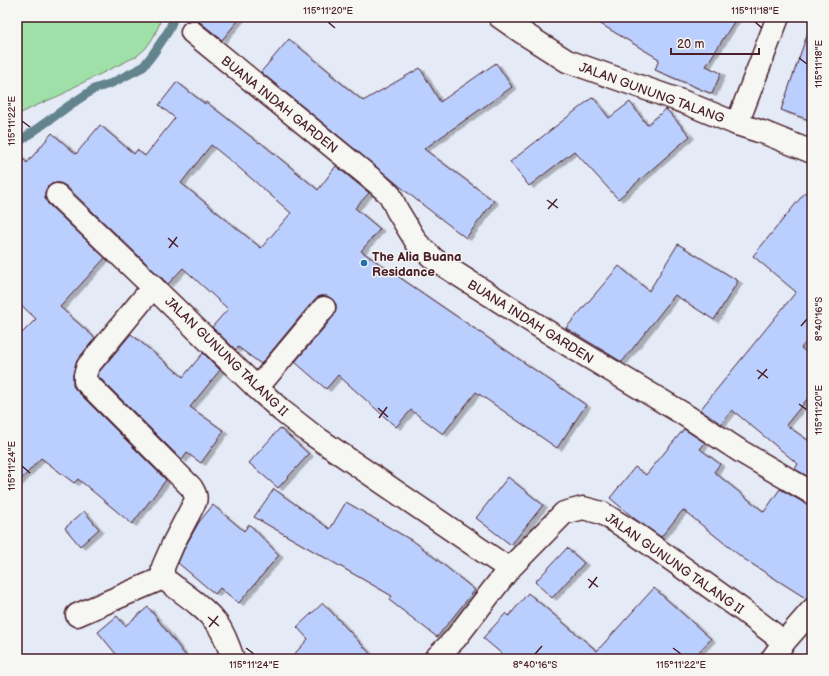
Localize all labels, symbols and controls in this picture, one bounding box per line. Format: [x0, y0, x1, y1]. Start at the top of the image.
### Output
text: 115°11'20"E [303, 5, 353, 17]
text: 115°11'18"E [731, 5, 779, 17]
scale bar [671, 30, 759, 56]
text: 20 m [677, 37, 704, 52]
text: 115°11'18"E [813, 40, 825, 88]
street label: BUANA INDAH GARDEN [218, 53, 341, 157]
street label: JALAN GUNUNG TALANG [577, 59, 727, 127]
text: 115°11'22"E [6, 96, 18, 146]
place label: The Alia Buana Residance [372, 249, 461, 280]
marker: The Alia Buana Residance [359, 258, 369, 268]
street label: BUANA INDAH GARDEN [464, 276, 596, 367]
street label: JALAN GUNUNG TALANG II [161, 294, 291, 420]
text: 8°40'16"S [813, 297, 825, 341]
text: 115°11'20"E [813, 385, 825, 435]
text: 115°11'24"E [6, 441, 18, 491]
street label: JALAN GUNUNG TALANG II [602, 510, 747, 618]
text: 115°11'24"E [229, 659, 279, 671]
text: 8°40'16"S [513, 659, 557, 671]
text: 115°11'22"E [656, 659, 706, 671]

